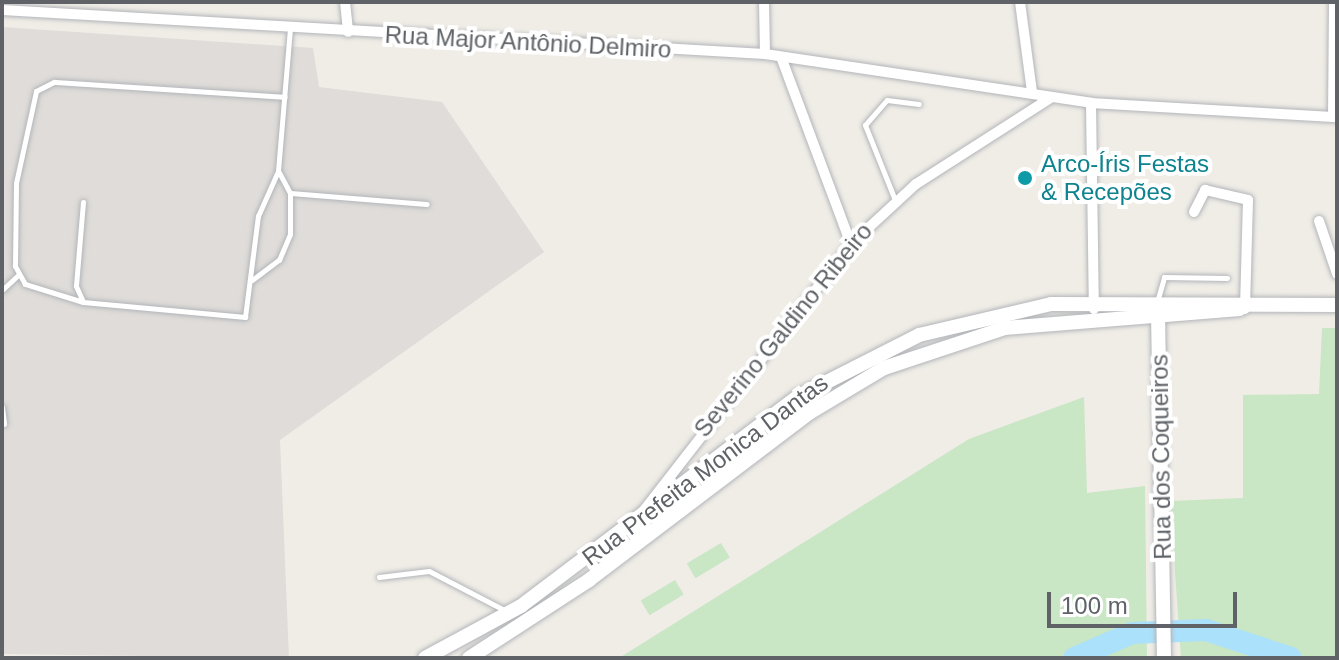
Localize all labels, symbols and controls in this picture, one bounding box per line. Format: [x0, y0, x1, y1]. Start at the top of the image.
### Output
street label: Rua Major Antônio Delmiro [383, 20, 673, 64]
place label: Arco-Íris Festas & Recepões [1041, 150, 1209, 206]
marker: Arco-Íris Festas & Recepões [1016, 169, 1034, 187]
street label: Severino Galdino Ribeiro [688, 217, 878, 443]
street label: Rua dos Coqueiros [1145, 354, 1177, 560]
street label: Rua Prefeita Monica Dantas [576, 368, 834, 572]
scale bar [1051, 576, 1241, 626]
text: 100 m [1061, 592, 1128, 619]

